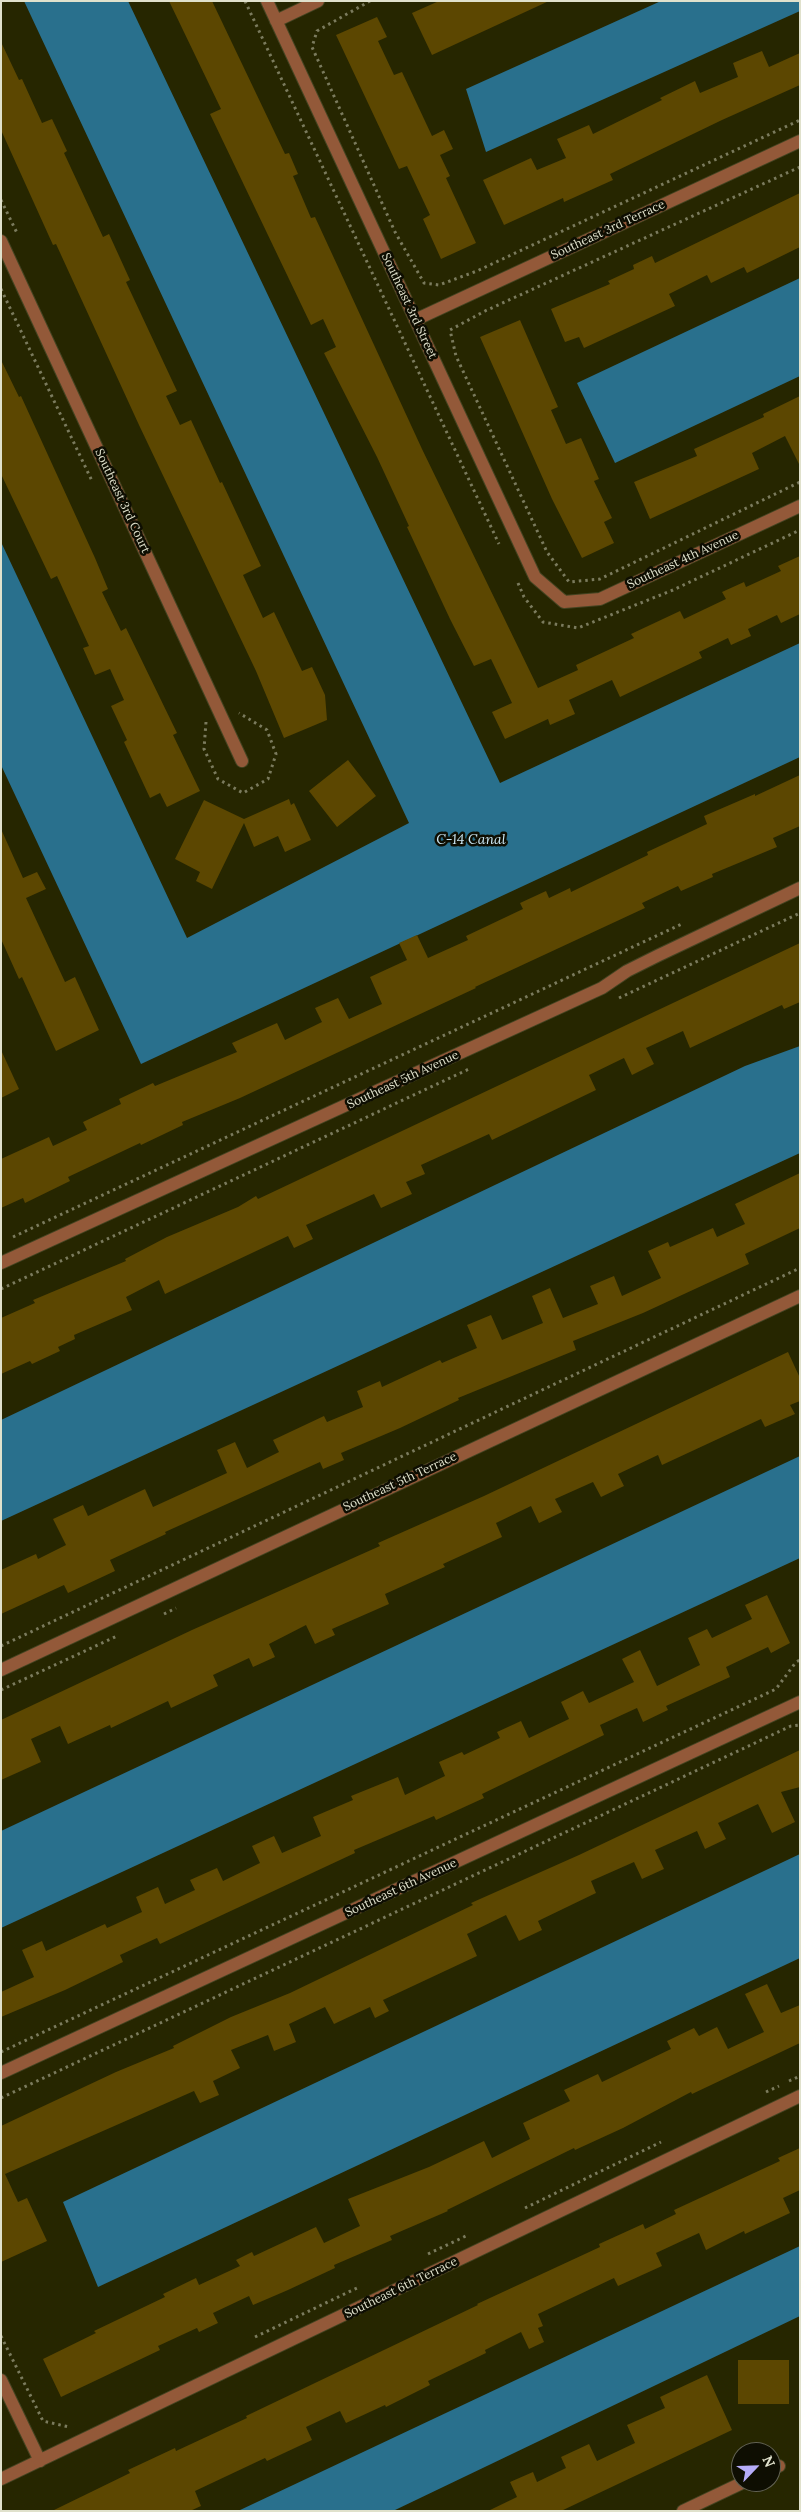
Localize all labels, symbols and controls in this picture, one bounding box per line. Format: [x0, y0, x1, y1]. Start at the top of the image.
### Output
street label: Southeast 3rd Terrace [549, 197, 667, 263]
street label: Southeast 3rd Street [378, 251, 440, 361]
street label: Southeast 3rd Court [91, 447, 153, 555]
street label: Southeast 4th Avenue [625, 528, 741, 592]
water label: C-14 Canal [436, 832, 506, 848]
street label: Southeast 5th Avenue [345, 1048, 461, 1112]
street label: Southeast 5th Terrace [341, 1449, 459, 1515]
street label: Southeast 6th Avenue [343, 1856, 459, 1920]
street label: Southeast 6th Terrace [342, 2254, 460, 2322]
north arrow [731, 2442, 781, 2492]
text: N [758, 2453, 779, 2470]

